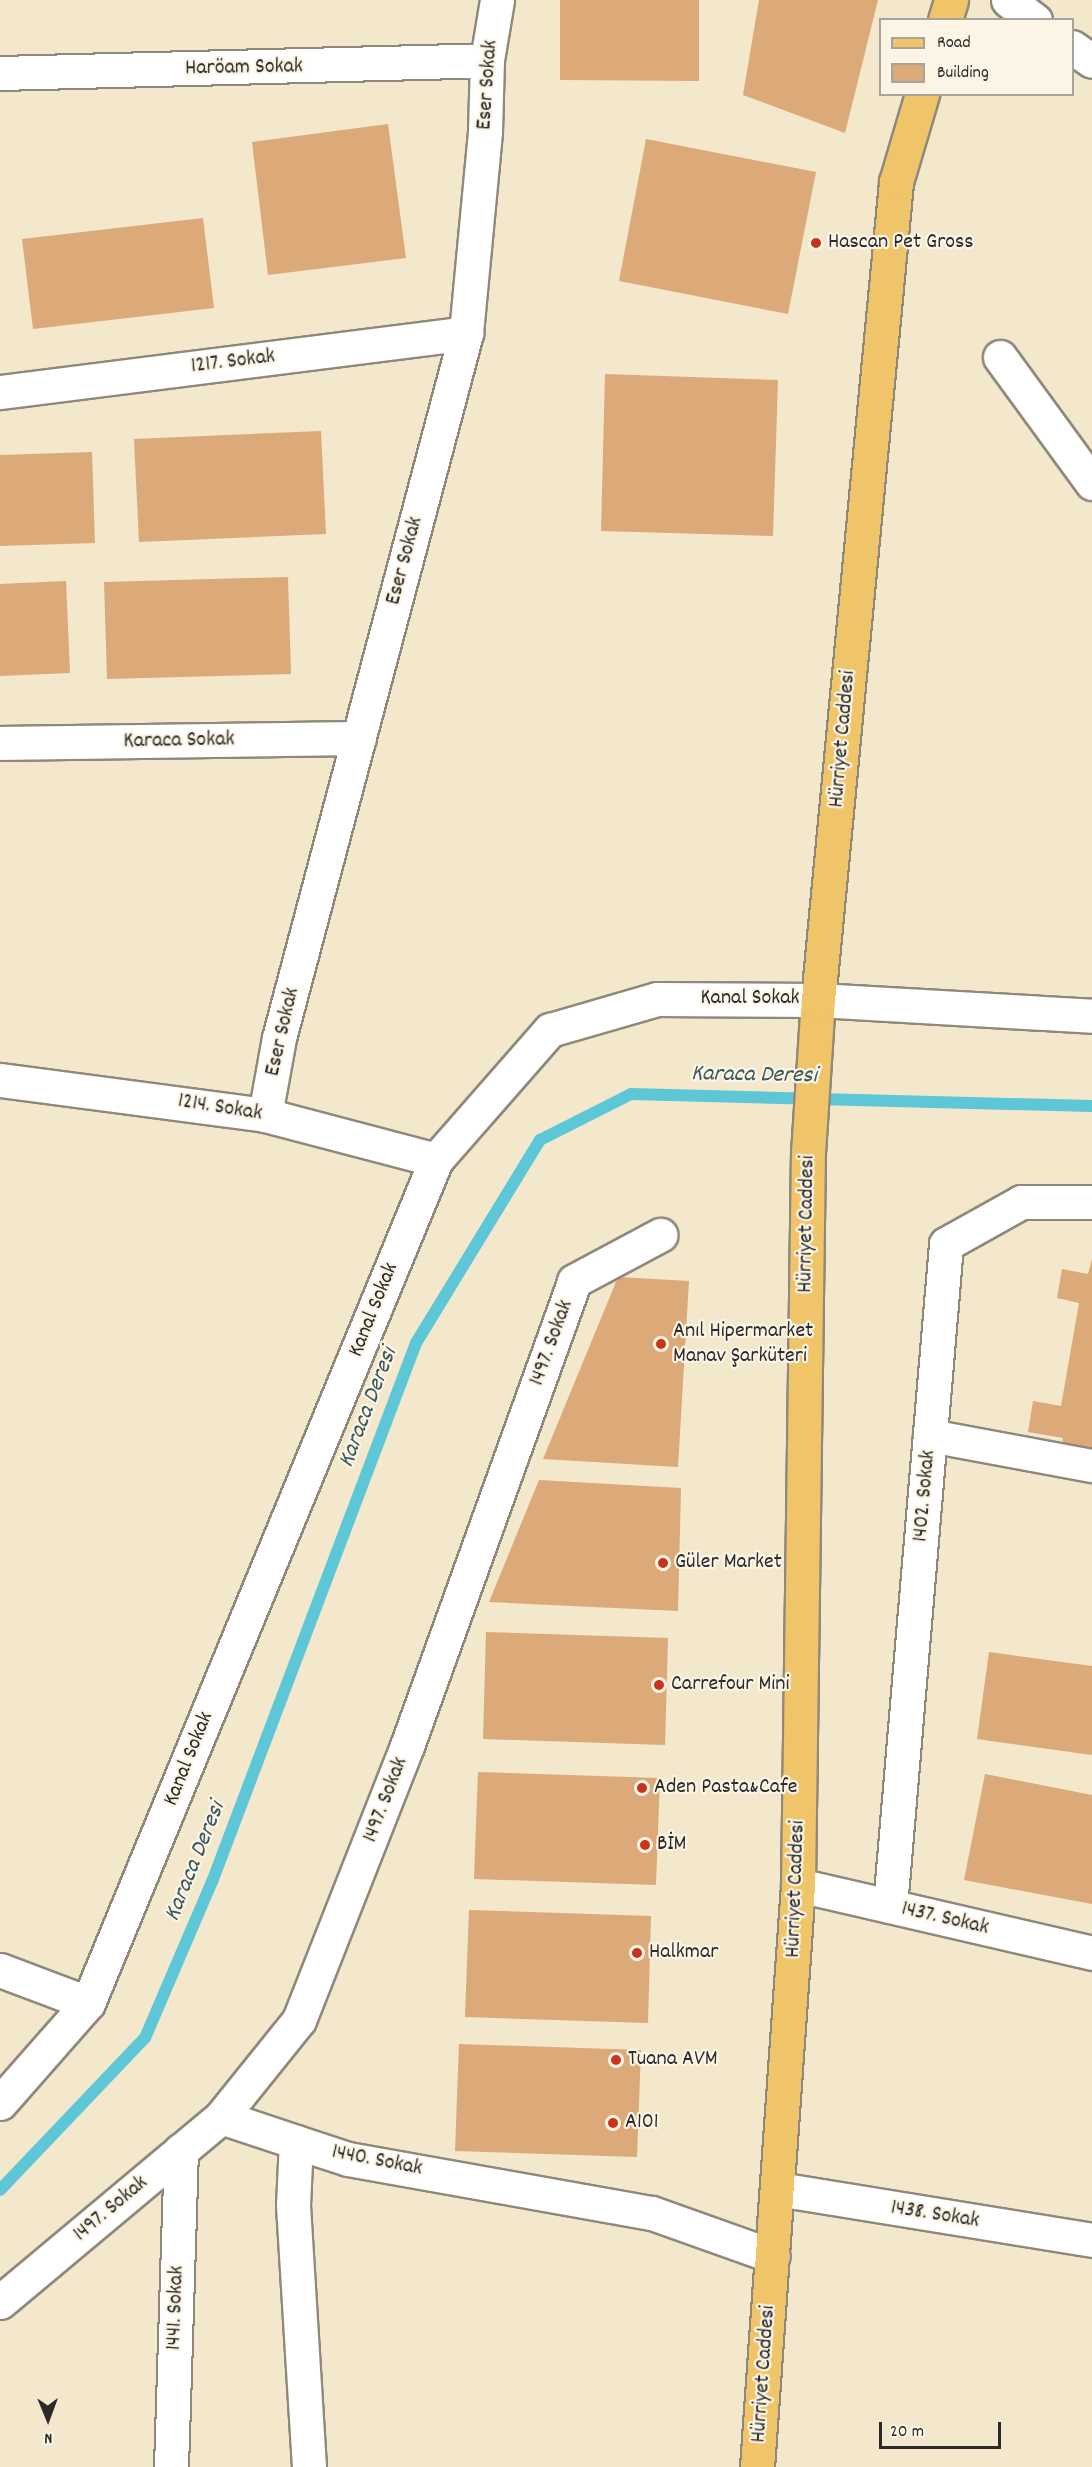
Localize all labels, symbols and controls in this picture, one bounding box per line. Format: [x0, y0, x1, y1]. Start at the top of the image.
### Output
legend [879, 18, 1074, 96]
text: Road [937, 31, 971, 56]
street label: Eser Sokak [472, 39, 504, 131]
street label: Haröam Sokak [185, 54, 303, 82]
text: Building [937, 61, 989, 86]
place label: Hascan Pet Gross [828, 230, 974, 256]
marker: Hascan Pet Gross [809, 236, 823, 250]
street label: 1217. Sokak [190, 344, 276, 380]
street label: Eser Sokak [381, 514, 429, 608]
street label: Hürriyet Caddesi [824, 669, 862, 809]
street label: Karaca Sokak [123, 727, 235, 755]
street label: Eser Sokak [260, 985, 306, 1079]
street label: Kanal Sokak [700, 986, 800, 1012]
water label: Karaca Deresi [691, 1061, 817, 1091]
street label: 1214. Sokak [176, 1088, 264, 1128]
street label: Hürriyet Caddesi [793, 1155, 821, 1293]
street label: Kanal Sokak [343, 1259, 405, 1361]
street label: 1497. Sokak [524, 1297, 580, 1389]
place label: Anıl Hipermarket Manav Şarküteri [673, 1318, 813, 1370]
marker: Anıl Hipermarket Manav Şarküteri [654, 1337, 668, 1351]
water label: Karaca Deresi [333, 1344, 405, 1472]
street label: 1402. Sokak [908, 1449, 942, 1543]
place label: Güler Market [675, 1550, 782, 1576]
marker: Güler Market [656, 1556, 670, 1570]
place label: Carrefour Mini [671, 1672, 790, 1698]
marker: Carrefour Mini [652, 1678, 666, 1692]
street label: Kanal Sokak [158, 1708, 220, 1810]
street label: 1497. Sokak [358, 1754, 414, 1846]
place label: Aden Pasta&Cafe [654, 1775, 798, 1801]
marker: Aden Pasta&Cafe [635, 1781, 649, 1795]
water label: Karaca Deresi [159, 1798, 233, 1926]
street label: Hürriyet Caddesi [780, 1820, 812, 1958]
place label: BİM [657, 1832, 686, 1858]
marker: BİM [638, 1838, 652, 1852]
street label: 1437. Sokak [899, 1896, 991, 1942]
place label: Halkmar [649, 1940, 718, 1966]
marker: Halkmar [630, 1946, 644, 1960]
place label: Tuana AVM [628, 2047, 718, 2073]
marker: Tuana AVM [609, 2053, 623, 2067]
place label: A101 [625, 2110, 659, 2136]
marker: A101 [606, 2116, 620, 2130]
street label: 1440. Sokak [330, 2139, 424, 2183]
street label: 1497. Sokak [68, 2170, 154, 2248]
street label: 1438. Sokak [889, 2195, 981, 2235]
street label: 1441. Sokak [161, 2265, 191, 2351]
street label: Hürriyet Caddesi [746, 2304, 782, 2444]
north arrow [18, 2389, 78, 2449]
scale bar [882, 2410, 1004, 2448]
text: 20 m [890, 2420, 924, 2445]
text: N [44, 2426, 52, 2449]

